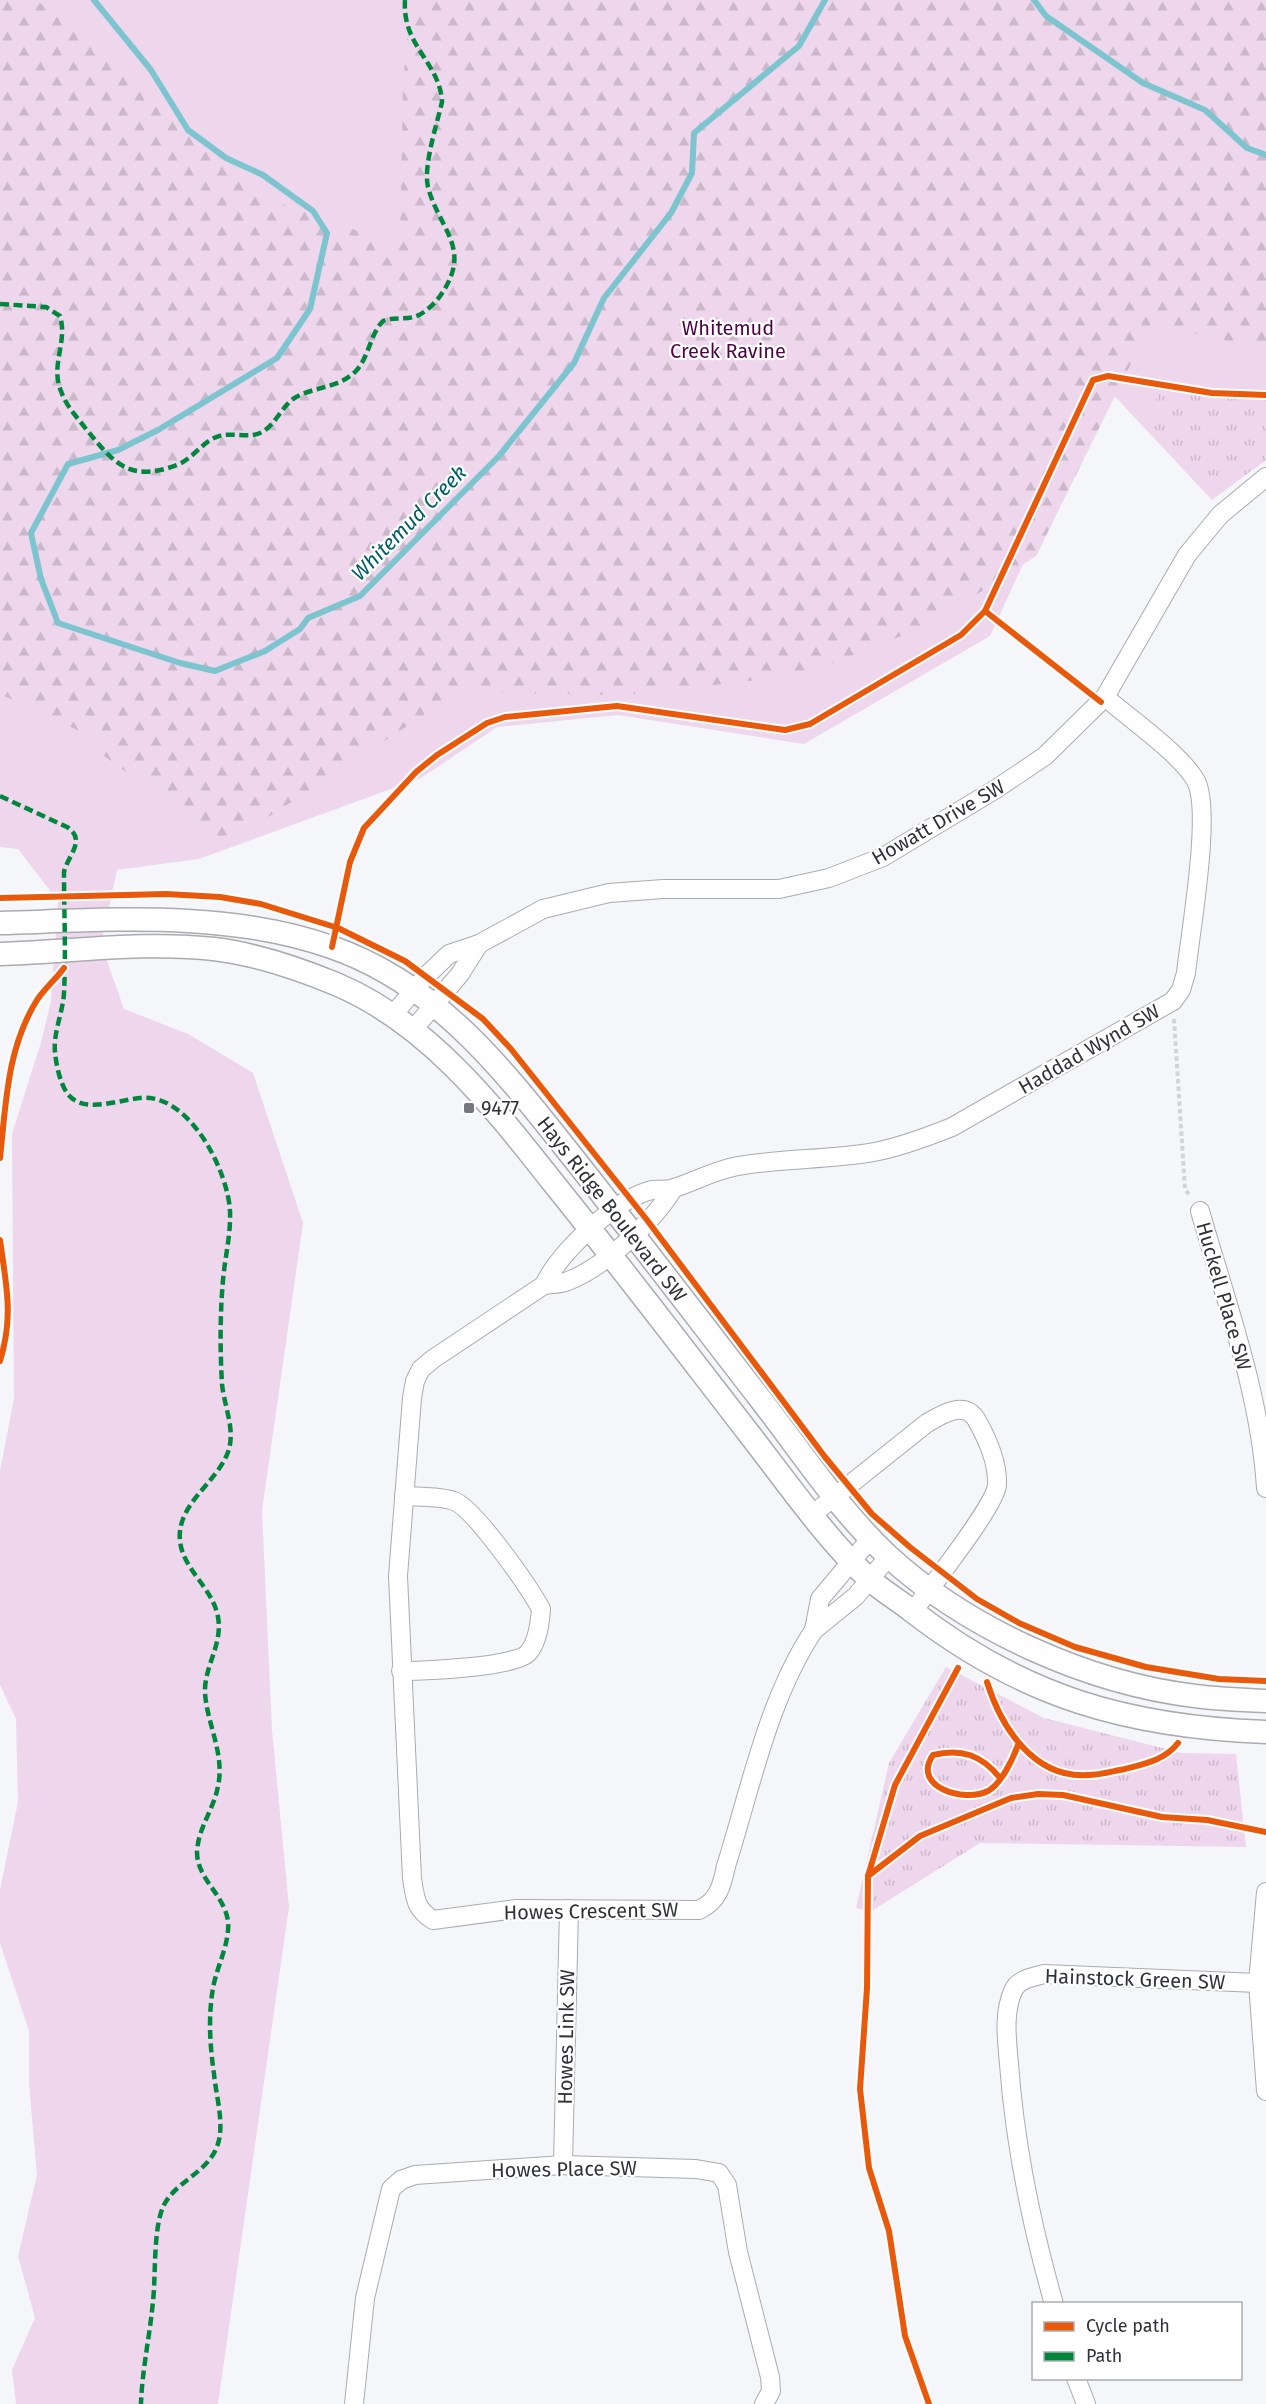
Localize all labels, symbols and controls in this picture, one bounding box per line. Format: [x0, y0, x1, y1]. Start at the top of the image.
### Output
park label: Whitemud Creek Ravine [670, 316, 786, 363]
water label: Whitemud Creek [346, 460, 472, 586]
street label: Howatt Drive SW [867, 774, 1009, 870]
street label: Haddad Wynd SW [1014, 999, 1164, 1099]
place label: 9477 [481, 1096, 519, 1120]
marker: 9477 [462, 1101, 476, 1115]
street label: Hays Ridge Boulevard SW [532, 1112, 692, 1307]
street label: Huckell Place SW [1191, 1219, 1257, 1374]
street label: Howes Crescent SW [503, 1897, 679, 1925]
street label: Hainstock Green SW [1044, 1964, 1226, 1994]
street label: Howes Link SW [553, 1969, 579, 2105]
street label: Howes Place SW [491, 2156, 638, 2182]
legend [1032, 2302, 1242, 2380]
text: Cycle path [1086, 2315, 1170, 2337]
text: Path [1086, 2345, 1122, 2367]

